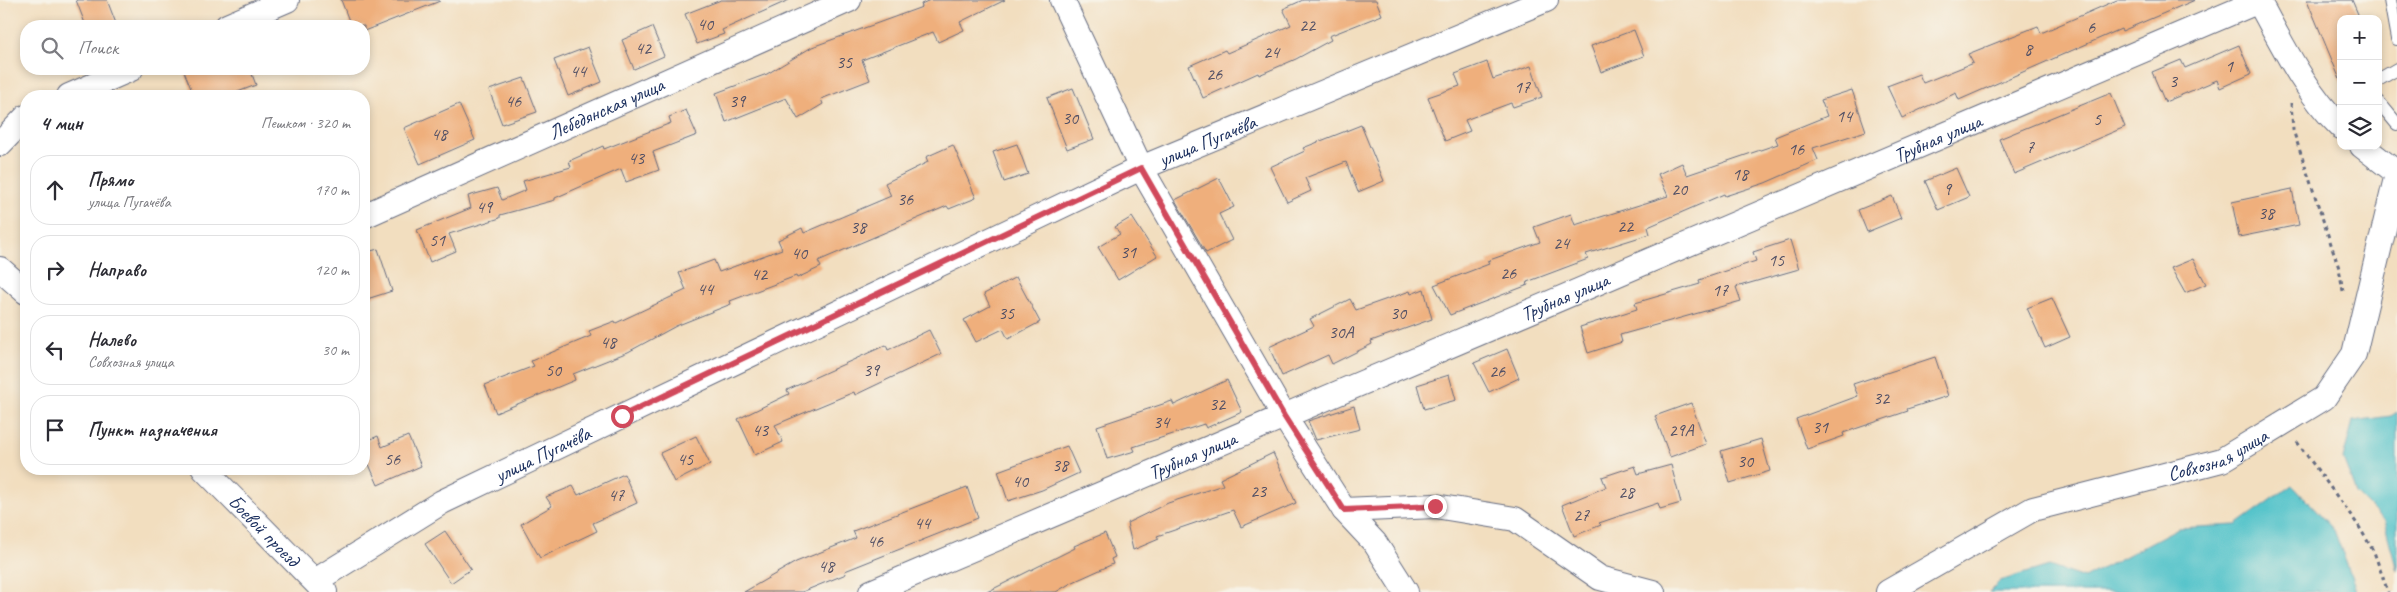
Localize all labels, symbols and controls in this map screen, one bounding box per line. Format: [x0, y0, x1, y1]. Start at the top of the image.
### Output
house number: 40 [697, 13, 715, 35]
house number: 22 [1299, 14, 1317, 36]
map controls [2337, 15, 2382, 150]
button: + [2337, 15, 2382, 60]
house number: 6 [2087, 16, 2096, 38]
search box [20, 20, 370, 75]
icon: search [38, 34, 66, 62]
text: Поиск [78, 36, 118, 60]
house number: 42 [635, 37, 653, 59]
house number: 8 [2024, 38, 2034, 60]
house number: 24 [1263, 41, 1281, 63]
house number: 35 [836, 51, 853, 73]
house number: 1 [2225, 55, 2234, 77]
house number: 44 [570, 60, 588, 82]
button: − [2337, 60, 2382, 105]
house number: 26 [1206, 63, 1223, 85]
house number: 3 [2169, 70, 2179, 92]
street label: Лебедянская улица [545, 71, 670, 145]
house number: 17 [1514, 76, 1531, 98]
house number: 46 [505, 90, 522, 112]
house number: 39 [729, 90, 747, 112]
house number: 14 [1836, 105, 1854, 127]
button: layers [2337, 105, 2382, 150]
house number: 30 [1062, 107, 1080, 129]
street label: Трубная улица [1890, 108, 1987, 168]
house number: 5 [2093, 108, 2102, 130]
street label: улица Пугачёва [1154, 109, 1261, 173]
text: 4 мин [40, 110, 83, 136]
text: Пешком · 320 m [261, 113, 350, 133]
house number: 48 [431, 123, 449, 145]
house number: 7 [2026, 136, 2035, 158]
house number: 16 [1788, 138, 1805, 160]
house number: 43 [628, 147, 646, 169]
house number: 18 [1732, 163, 1750, 185]
text: Прямо [88, 168, 133, 192]
icon: ahead [41, 176, 69, 204]
house number: 20 [1671, 178, 1689, 200]
house number: 9 [1943, 178, 1953, 200]
text: 170 m [315, 180, 349, 200]
house number: 36 [897, 188, 914, 210]
text: улица Пугачёва [88, 192, 171, 212]
house number: 49 [476, 196, 494, 218]
house number: 38 [2258, 202, 2276, 224]
house number: 22 [1617, 215, 1635, 237]
house number: 38 [850, 216, 868, 238]
house number: 51 [429, 229, 446, 251]
house number: 24 [1553, 232, 1571, 254]
house number: 31 [1120, 241, 1137, 263]
house number: 40 [791, 242, 809, 264]
house number: 15 [1768, 249, 1785, 271]
icon: right [41, 256, 69, 284]
text: Направо [88, 258, 146, 282]
text: 120 m [315, 260, 349, 280]
house number: 26 [1500, 262, 1517, 284]
house number: 42 [751, 263, 769, 285]
street label: Трубная улица [1517, 267, 1614, 327]
house number: 44 [697, 278, 715, 300]
house number: 17 [1712, 279, 1729, 301]
house number: 35 [998, 302, 1015, 324]
house number: 30 [1390, 302, 1408, 324]
house number: 30А [1328, 321, 1355, 343]
text: Налево [88, 328, 136, 352]
house number: 48 [600, 331, 618, 353]
icon: left [41, 336, 69, 364]
text: 30 m [322, 340, 349, 360]
text: Совхозная улица [88, 352, 174, 372]
house number: 50 [545, 359, 563, 381]
house number: 39 [863, 359, 881, 381]
house number: 26 [1489, 360, 1506, 382]
house number: 32 [1873, 387, 1891, 409]
house number: 32 [1209, 393, 1227, 415]
route start [611, 405, 634, 428]
house number: 34 [1153, 411, 1171, 433]
icon: arrive [41, 416, 69, 444]
house number: 31 [1812, 416, 1829, 438]
text: Пункт назначения [88, 418, 217, 442]
house number: 43 [752, 419, 770, 441]
house number: 29А [1668, 419, 1695, 441]
street label: улица Пугачёва [490, 420, 596, 488]
street label: Совхозная улица [2165, 422, 2274, 487]
street label: Трубная улица [1145, 425, 1242, 486]
house number: 56 [384, 448, 401, 470]
house number: 45 [677, 448, 694, 470]
house number: 30 [1737, 450, 1755, 472]
house number: 38 [1052, 454, 1070, 476]
house number: 40 [1012, 470, 1030, 492]
house number: 23 [1250, 480, 1268, 502]
house number: 28 [1618, 481, 1636, 503]
house number: 47 [608, 484, 625, 506]
street label: Боевой проезд [223, 489, 306, 573]
route end [1424, 495, 1447, 518]
house number: 27 [1573, 504, 1590, 526]
house number: 44 [914, 512, 932, 534]
house number: 46 [867, 530, 884, 552]
house number: 48 [818, 555, 836, 577]

